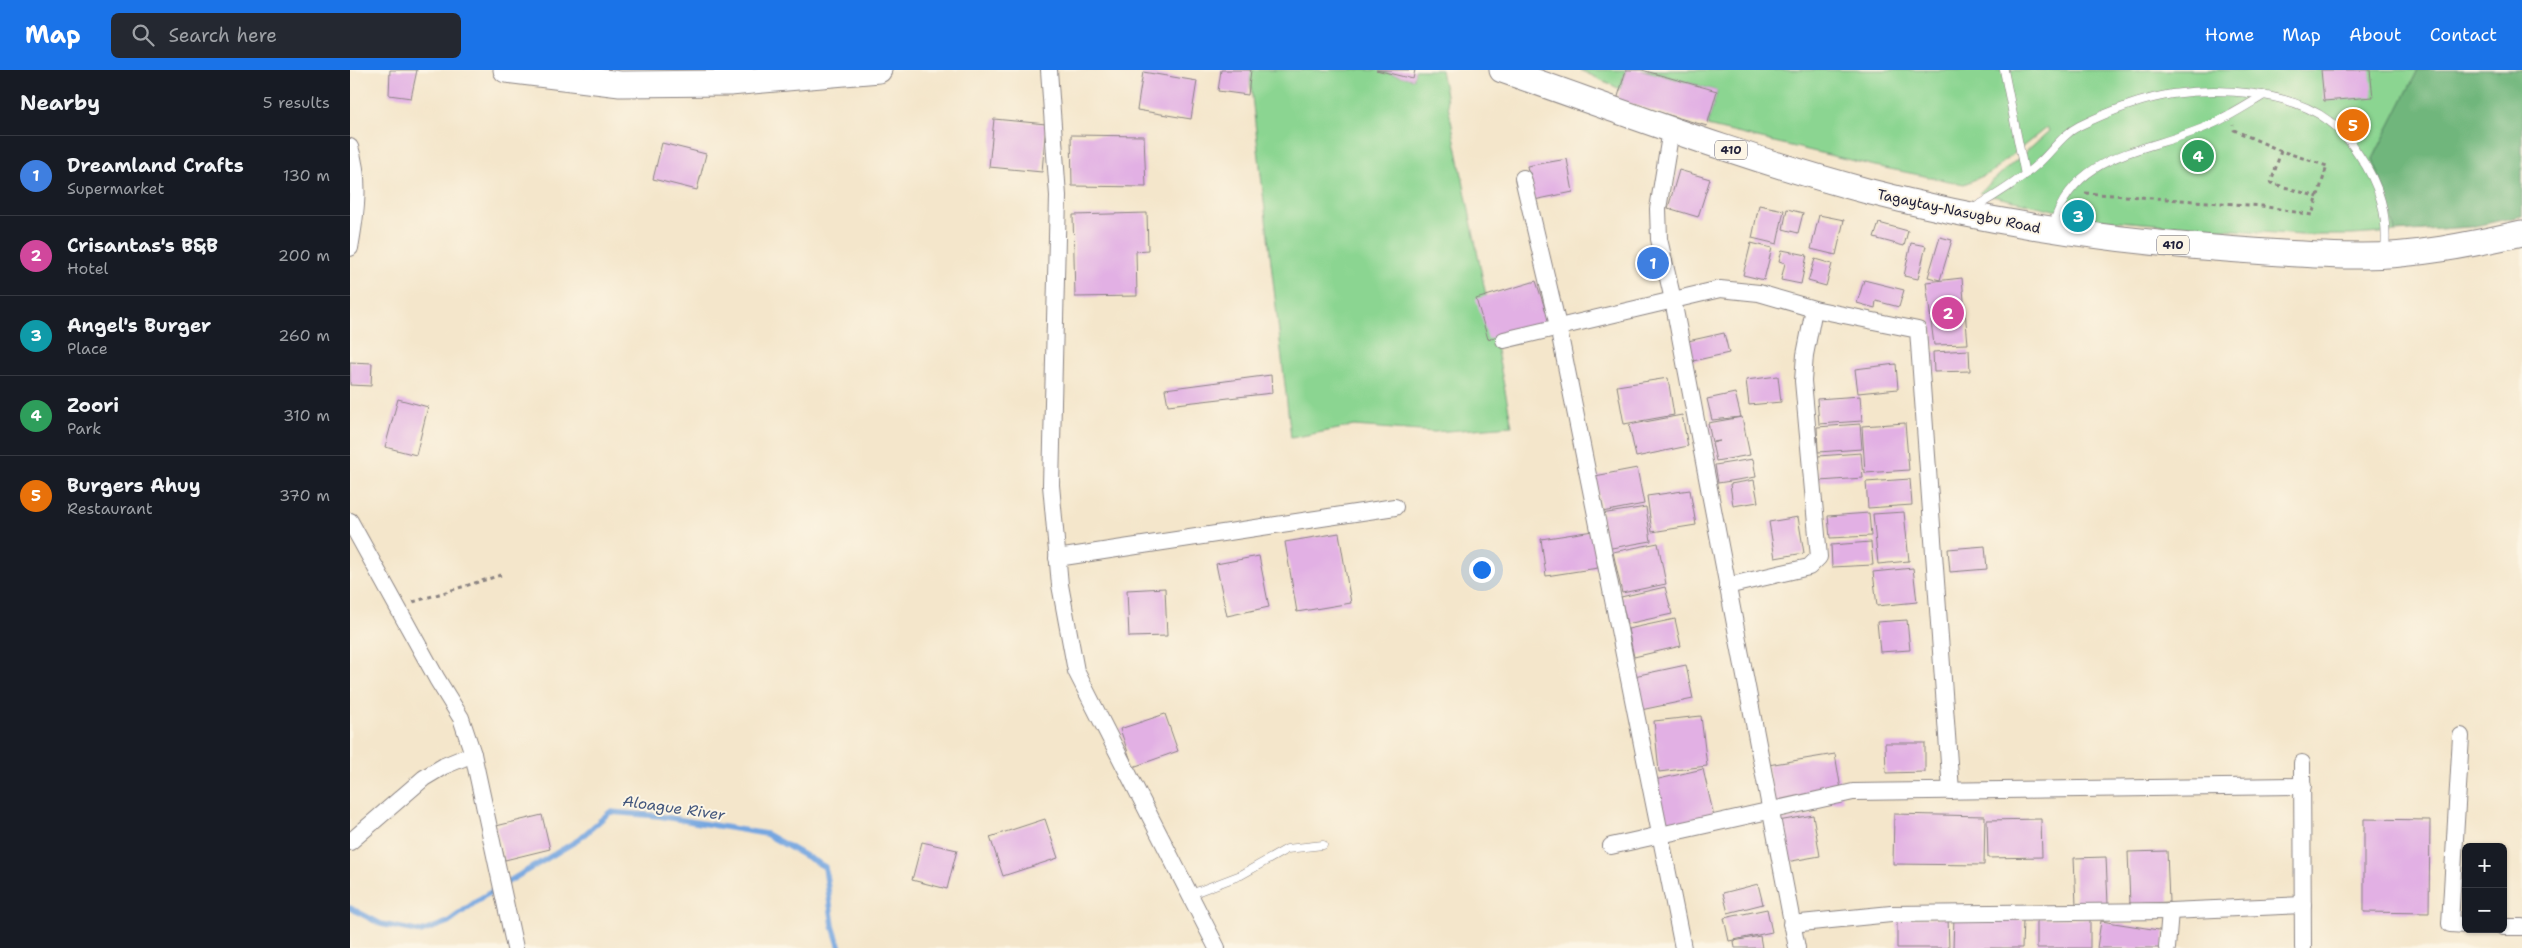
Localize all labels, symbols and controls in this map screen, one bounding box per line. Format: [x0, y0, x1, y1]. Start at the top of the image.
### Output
search box [111, 13, 461, 58]
text: Map [25, 19, 81, 51]
icon: search [129, 21, 157, 49]
text: Search here [169, 23, 277, 48]
text: Home [2205, 23, 2254, 47]
text: Map [2282, 23, 2321, 47]
text: About [2349, 23, 2402, 47]
text: Contact [2430, 23, 2497, 47]
text: Nearby [20, 89, 100, 117]
text: 5 results [263, 92, 330, 113]
pin: 5 [2337, 106, 2369, 144]
pin: 4 [2182, 137, 2214, 175]
road number: 410 [1715, 140, 1747, 160]
text: Dreamland Crafts [67, 153, 244, 178]
text: 1 [32, 165, 40, 186]
text: 130 m [283, 165, 330, 186]
text: Supermarket [67, 178, 164, 199]
street label: Tagaytay-Nasugbu Road [1876, 185, 2043, 237]
pin: 3 [2062, 197, 2094, 235]
text: Crisantas's B&B [67, 233, 218, 258]
road number: 410 [2157, 236, 2189, 254]
pin: 1 [1637, 244, 1669, 282]
text: 2 [30, 245, 42, 266]
text: 200 m [278, 245, 330, 266]
text: Hotel [67, 258, 108, 279]
pin: 2 [1932, 294, 1964, 332]
text: Angel's Burger [67, 313, 211, 338]
text: 3 [30, 325, 42, 346]
text: 260 m [278, 325, 330, 346]
text: Place [67, 338, 108, 359]
text: Zoori [67, 393, 119, 418]
text: 4 [30, 405, 42, 426]
text: 310 m [283, 405, 330, 426]
text: Park [67, 418, 101, 439]
text: Burgers Ahuy [67, 473, 201, 498]
text: 5 [31, 485, 41, 506]
text: 370 m [279, 485, 330, 506]
text: Restaurant [67, 498, 153, 519]
your location [1469, 557, 1495, 583]
water label: Aloague River [622, 791, 727, 825]
map controls [2462, 843, 2507, 933]
button: + [2462, 843, 2507, 888]
button: − [2462, 888, 2507, 933]

